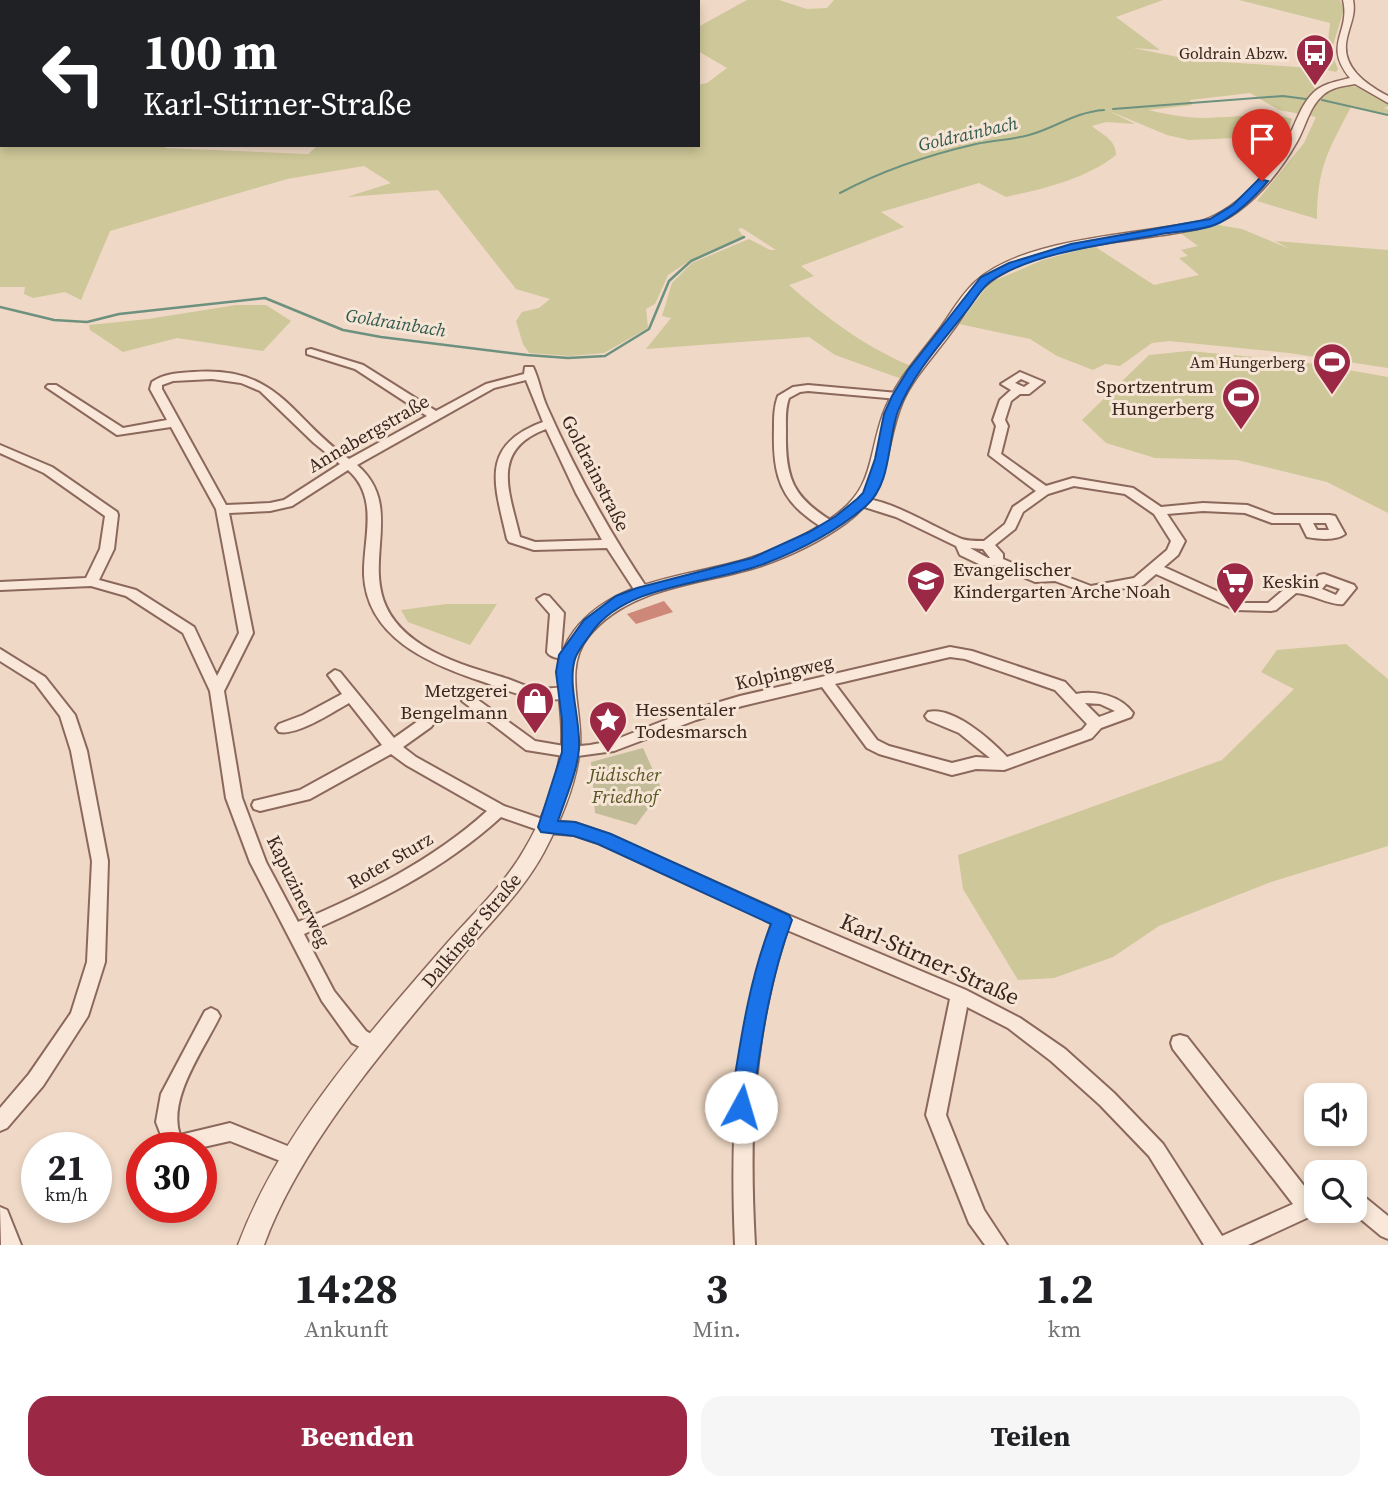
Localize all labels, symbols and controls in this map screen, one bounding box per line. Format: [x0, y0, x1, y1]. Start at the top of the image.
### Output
text: 100 m [143, 18, 278, 85]
icon: left [28, 28, 119, 119]
bus stop icon: Goldrain Abzw. [1294, 32, 1336, 87]
place label: Goldrain Abzw. [1179, 42, 1288, 64]
text: Karl-Stirner-Straße [143, 82, 412, 126]
pin [1232, 109, 1292, 181]
water label: Goldrainbach [916, 110, 1020, 157]
icon: arrive [1243, 120, 1281, 158]
water label: Goldrainbach [344, 302, 448, 343]
sports icon: Am Hungerberg [1311, 341, 1353, 396]
place label: Am Hungerberg [1190, 351, 1305, 373]
place label: Sportzentrum Hungerberg [1096, 373, 1214, 421]
sports icon: Sportzentrum Hungerberg [1220, 376, 1262, 431]
street label: Annabergstraße [302, 388, 434, 478]
street label: Goldrainstraße [556, 410, 636, 536]
place label: Evangelischer Kindergarten Arche Noah [953, 556, 1171, 604]
school or university icon: Evangelischer Kindergarten Arche Noah [905, 559, 947, 614]
supermarket icon: Keskin [1214, 560, 1256, 615]
place label: Keskin [1262, 568, 1320, 594]
street label: Kolpingweg [733, 648, 836, 696]
place label: Metzgerei Bengelmann [400, 677, 508, 725]
shop icon: Metzgerei Bengelmann [514, 680, 556, 735]
place label: Hessentaler Todesmarsch [635, 696, 748, 744]
place icon: Hessentaler Todesmarsch [587, 699, 629, 754]
park label: Jüdischer Friedhof [586, 761, 663, 809]
street label: Roter Sturz [343, 825, 438, 895]
street label: Kapuzinerweg [261, 831, 337, 951]
street label: Dalkinger Straße [415, 867, 527, 993]
street label: Karl-Stirner-Straße [835, 905, 1025, 1013]
position arrow [704, 1070, 778, 1144]
map controls [1304, 1083, 1367, 1223]
button: sound [1304, 1083, 1367, 1146]
speed limit sign: 30 [126, 1132, 217, 1223]
text: 21 [48, 1144, 85, 1192]
button: search [1304, 1160, 1367, 1223]
text: km/h [45, 1182, 88, 1207]
text: 14:28 [294, 1259, 398, 1317]
text: 3 [705, 1259, 728, 1317]
text: 1.2 [1035, 1259, 1094, 1317]
text: Ankunft [304, 1313, 388, 1345]
text: Min. [693, 1313, 741, 1345]
text: km [1048, 1313, 1081, 1345]
button: Beenden [28, 1396, 687, 1476]
button: Teilen [701, 1396, 1360, 1476]

